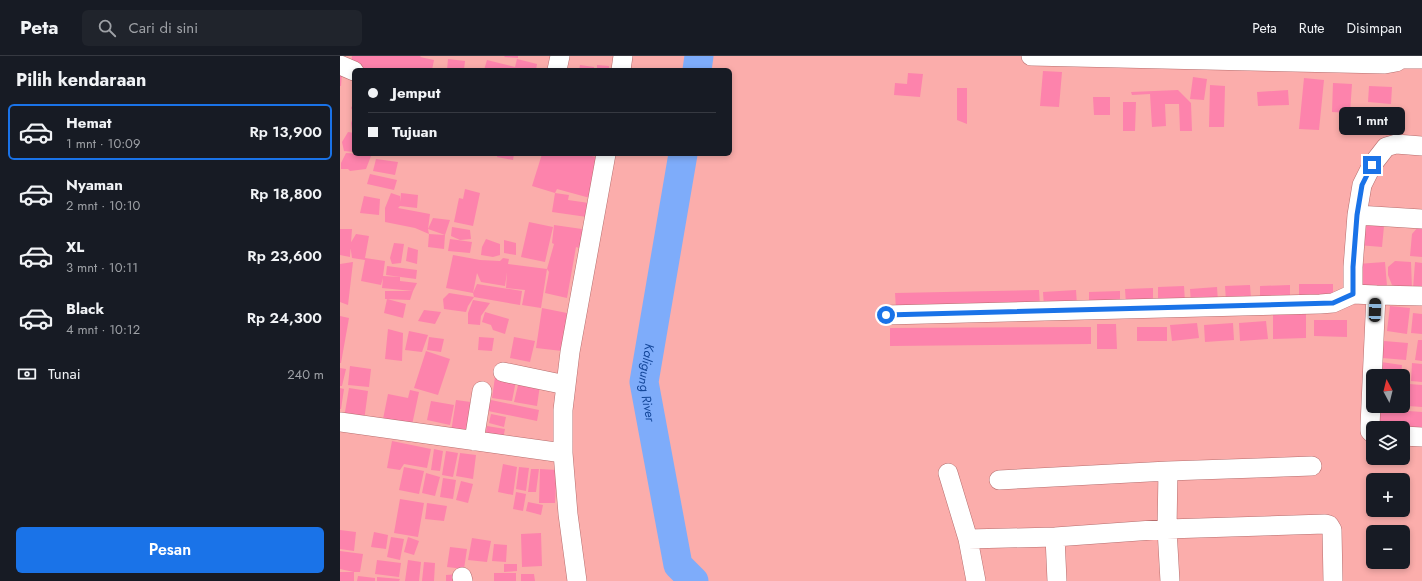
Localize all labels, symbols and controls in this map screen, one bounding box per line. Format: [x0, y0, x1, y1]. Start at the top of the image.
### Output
search box [82, 10, 362, 46]
text: Peta [20, 14, 58, 41]
icon: search [96, 17, 118, 39]
text: Cari di sini [128, 17, 198, 39]
text: Peta [1252, 18, 1277, 38]
text: Rute [1299, 18, 1325, 38]
text: Disimpan [1347, 18, 1402, 38]
text: Pilih kendaraan [16, 67, 146, 93]
text: Jemput [392, 82, 441, 104]
callout: 1 mnt [1339, 107, 1405, 135]
text: 1 mnt [1356, 111, 1388, 130]
text: Hemat [66, 112, 112, 134]
icon: car [18, 114, 54, 150]
text: Rp 13,900 [249, 121, 322, 143]
text: Tujuan [392, 121, 437, 143]
text: 1 mnt · 10:09 [66, 134, 140, 153]
route end [1363, 156, 1381, 174]
text: Nyaman [66, 174, 123, 196]
icon: car [18, 176, 54, 212]
text: Rp 18,800 [250, 183, 322, 205]
text: 2 mnt · 10:10 [66, 196, 140, 215]
text: XL [66, 236, 84, 258]
icon: car [18, 238, 54, 274]
text: Rp 23,600 [247, 245, 322, 267]
text: 3 mnt · 10:11 [66, 258, 138, 277]
text: Black [66, 298, 104, 320]
car [1369, 298, 1381, 322]
icon: car [18, 300, 54, 336]
route start [877, 306, 895, 324]
text: Rp 24,300 [247, 307, 322, 329]
text: 4 mnt · 10:12 [66, 320, 140, 339]
water label: Kaligung River [634, 342, 660, 424]
icon: cash [16, 363, 38, 385]
text: Tunai [48, 363, 81, 385]
text: 240 m [287, 365, 324, 384]
north arrow [1366, 369, 1410, 413]
map controls [1366, 369, 1410, 569]
button: layers [1366, 421, 1410, 465]
button: + [1366, 473, 1410, 517]
button: − [1366, 525, 1410, 569]
button: Pesan [16, 527, 324, 573]

